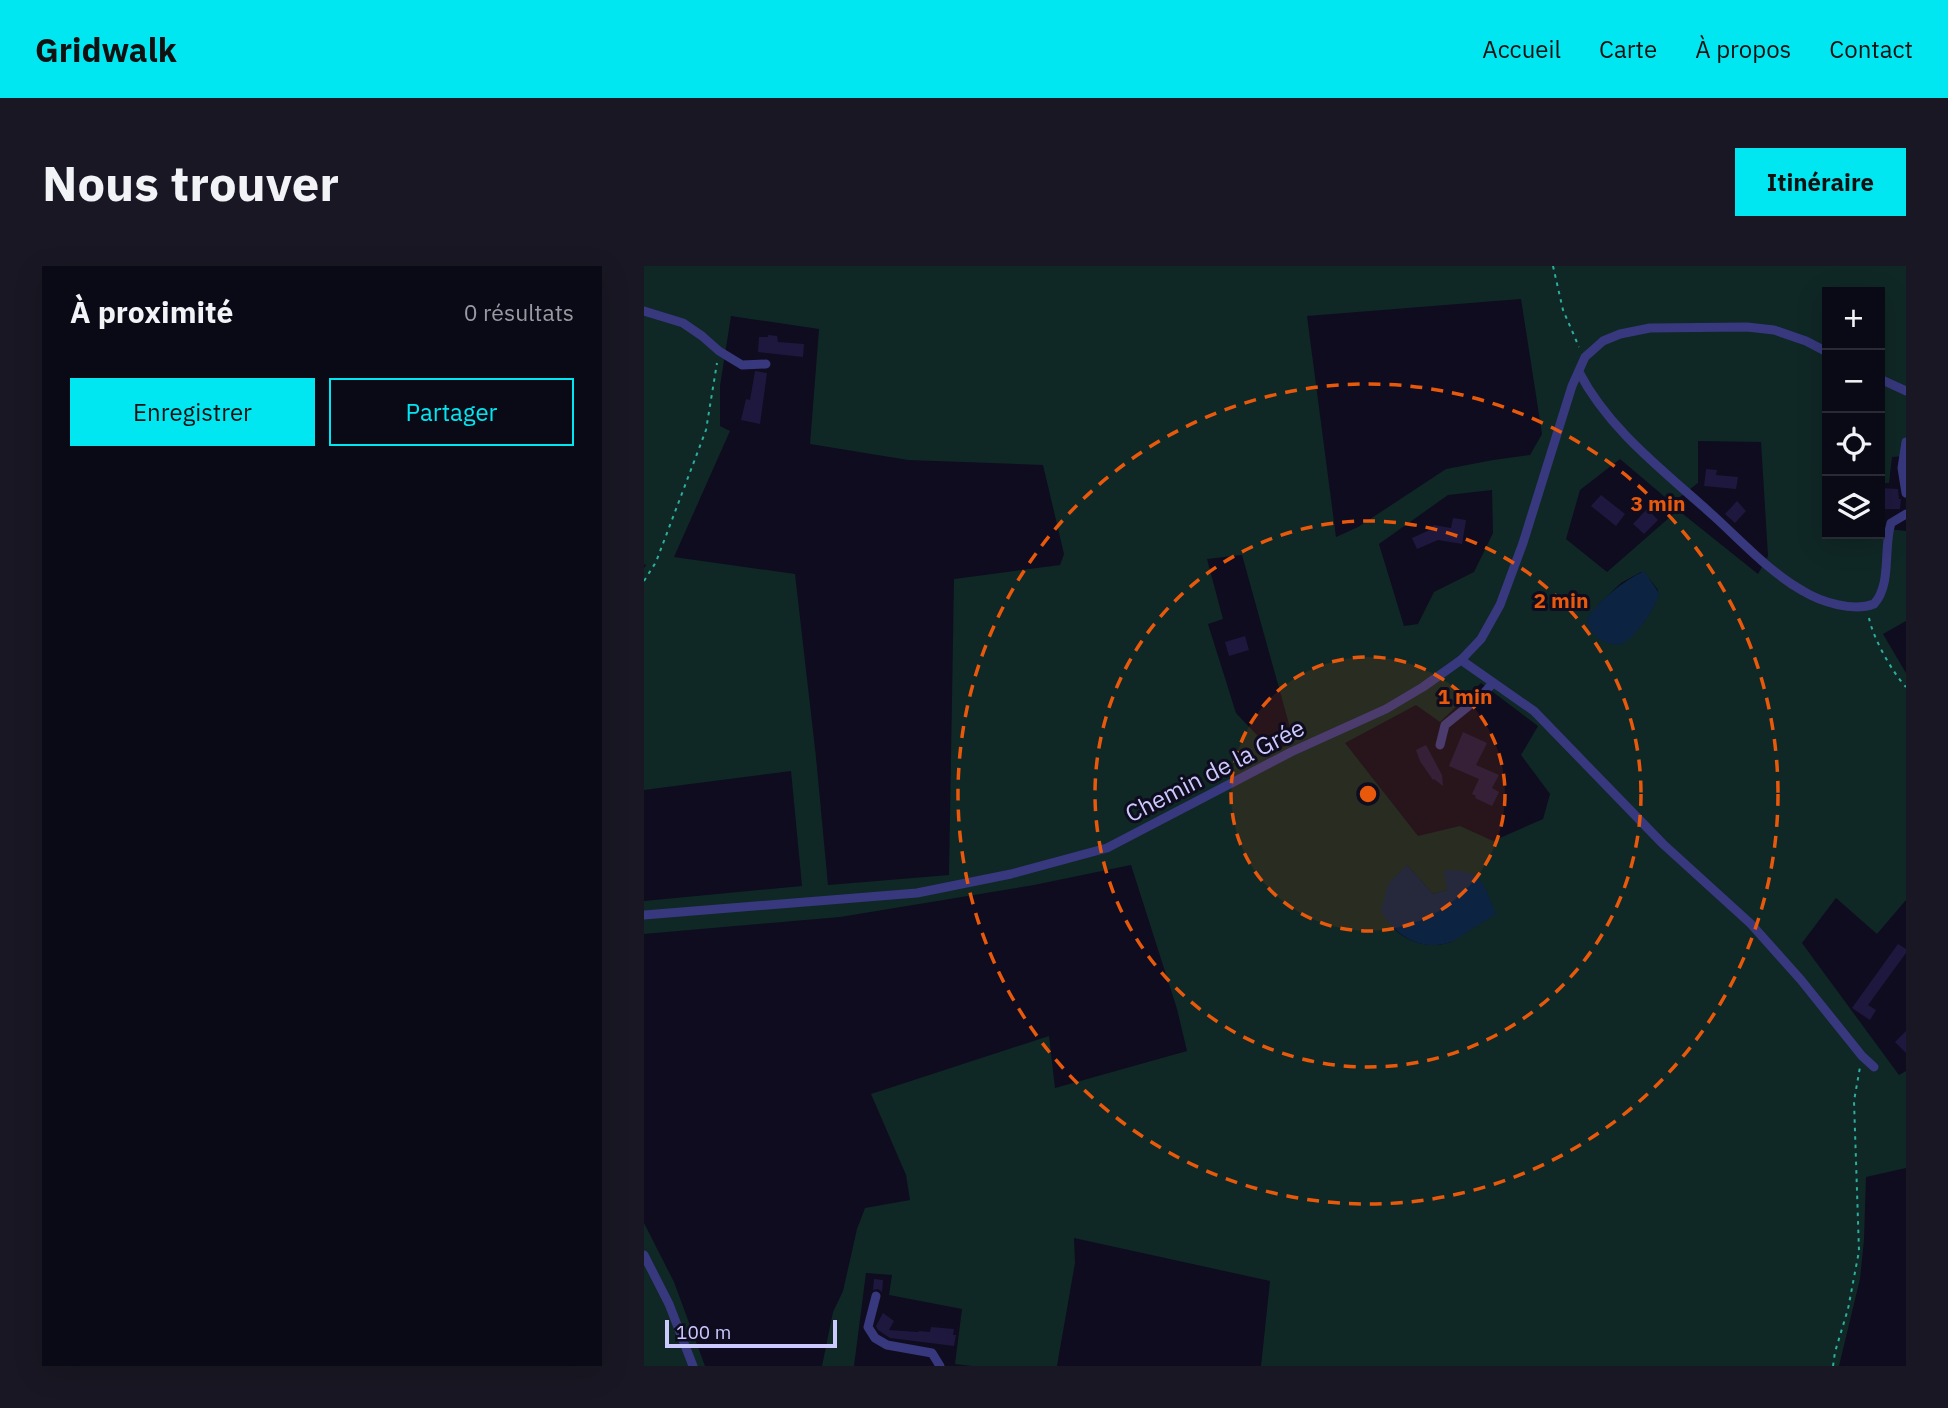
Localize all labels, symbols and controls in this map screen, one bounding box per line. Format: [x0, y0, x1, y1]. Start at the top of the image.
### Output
text: Gridwalk [35, 28, 177, 71]
text: Accueil [1482, 33, 1561, 65]
text: Carte [1599, 33, 1657, 65]
text: À propos [1695, 33, 1791, 65]
text: Contact [1829, 33, 1913, 65]
button: Itinéraire [1735, 148, 1906, 216]
text: Nous trouver [42, 151, 339, 214]
map controls [1822, 287, 1885, 539]
button: + [1822, 287, 1885, 350]
text: À proximité [70, 292, 233, 331]
text: 0 résultats [464, 297, 574, 327]
button: − [1822, 350, 1885, 413]
button: Enregistrer [70, 378, 315, 446]
button: Partager [329, 378, 574, 446]
button: locate [1822, 413, 1885, 476]
button: layers [1822, 476, 1885, 539]
text: 3 min [1631, 489, 1685, 517]
text: 2 min [1534, 586, 1588, 614]
text: 1 min [1438, 682, 1492, 710]
street label: Chemin de la Grée [1119, 711, 1310, 829]
centre of rings [1356, 782, 1380, 806]
scale bar [665, 1317, 836, 1349]
text: 100 m [676, 1320, 731, 1344]

